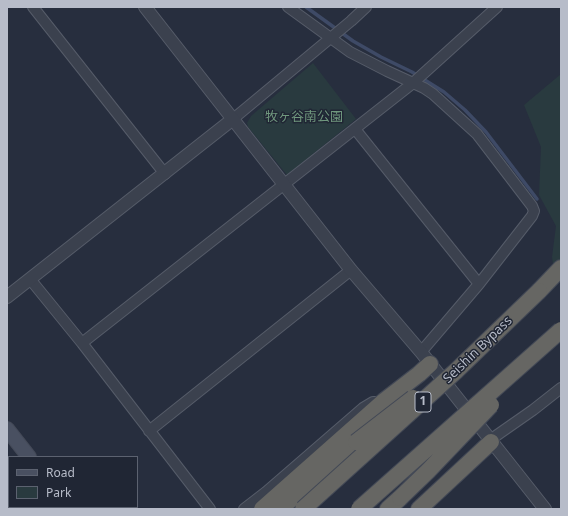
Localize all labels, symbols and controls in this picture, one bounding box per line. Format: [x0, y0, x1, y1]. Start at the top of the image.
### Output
park label: 牧ヶ谷南公園 [265, 109, 343, 125]
street label: Seishin Bypass [440, 313, 516, 387]
road number: 1 [415, 392, 431, 412]
legend [8, 456, 138, 508]
text: Road [46, 464, 75, 481]
text: Park [46, 484, 71, 501]

